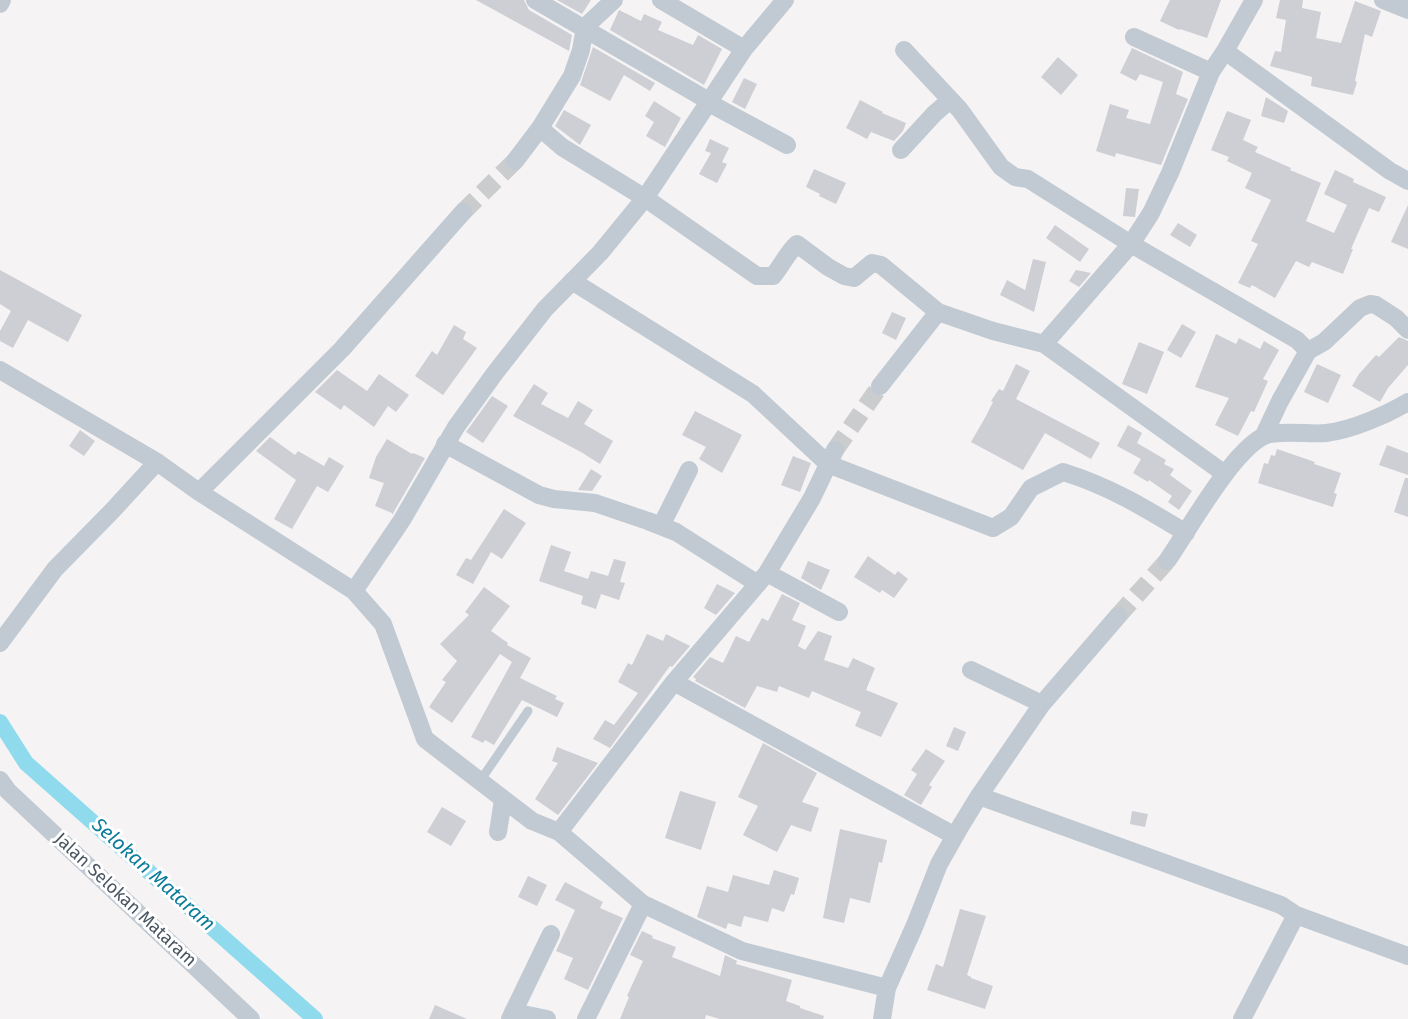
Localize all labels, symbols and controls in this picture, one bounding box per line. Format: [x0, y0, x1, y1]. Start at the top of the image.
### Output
water label: Selokan Mataram [86, 813, 220, 937]
street label: Jalan Selokan Mataram [50, 829, 200, 971]

